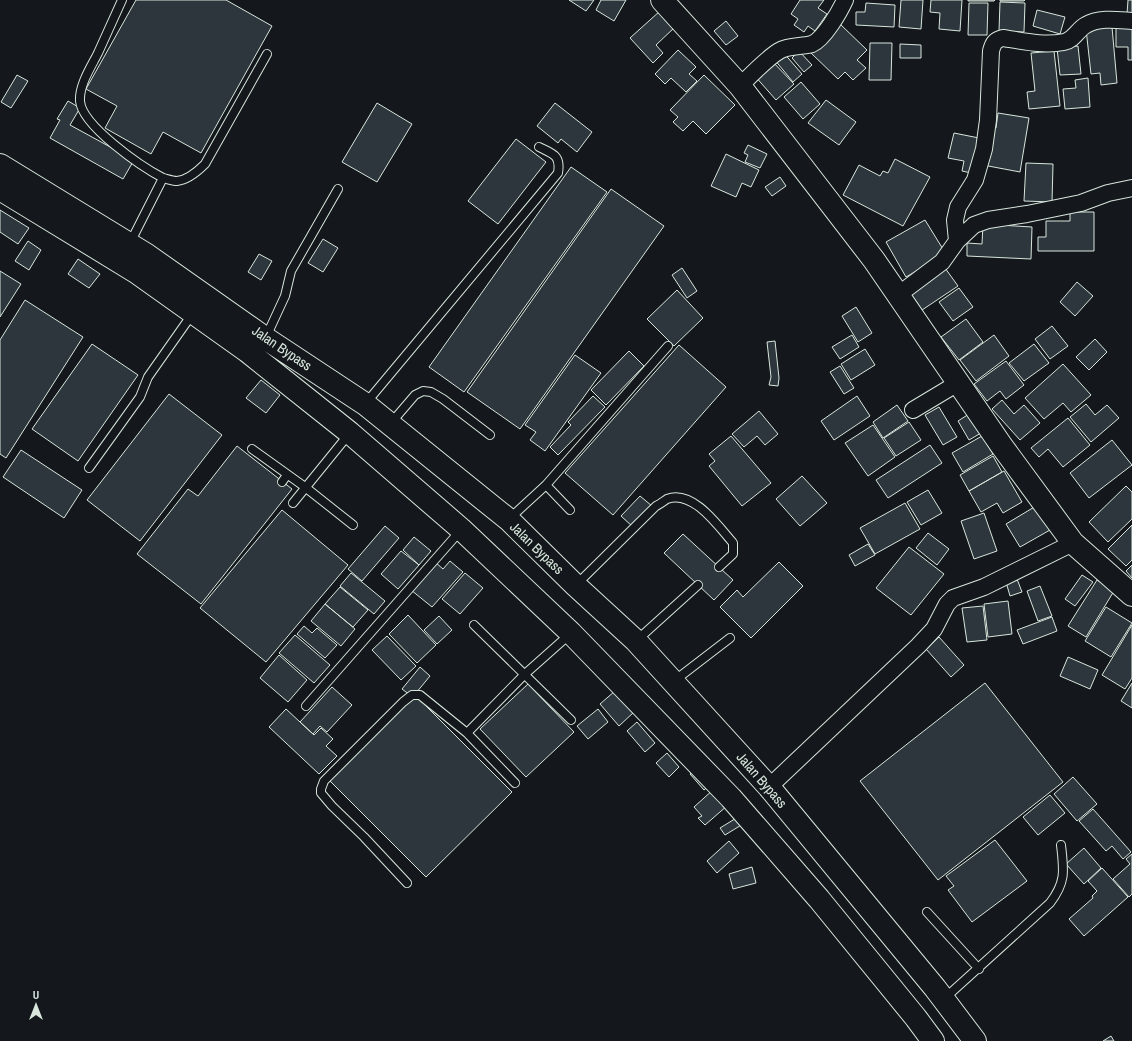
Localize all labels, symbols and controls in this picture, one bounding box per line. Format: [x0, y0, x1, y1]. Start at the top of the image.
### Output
street label: Jalan Bypass [249, 321, 316, 375]
street label: Jalan Bypass [506, 518, 568, 578]
street label: Jalan Bypass [733, 748, 791, 812]
north arrow [16, 985, 56, 1025]
text: U [33, 988, 39, 1002]

